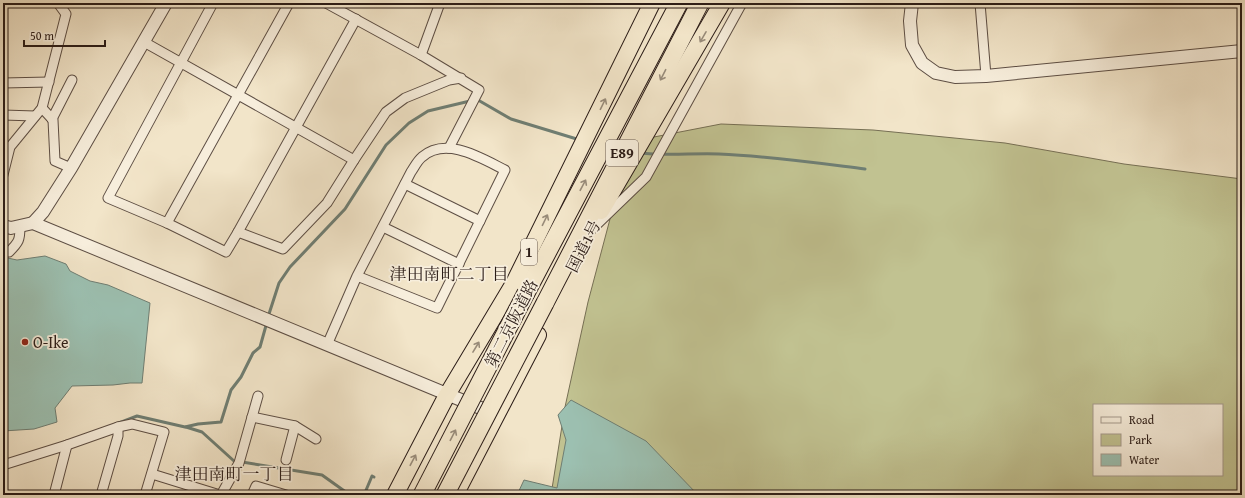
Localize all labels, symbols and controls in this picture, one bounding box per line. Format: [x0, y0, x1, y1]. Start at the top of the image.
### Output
scale bar [24, 22, 105, 48]
text: 50 m [30, 27, 54, 44]
one-way arrow [698, 31, 706, 43]
one-way arrow [658, 69, 666, 81]
one-way arrow [600, 98, 607, 110]
road number: E89 [606, 140, 638, 166]
one-way arrow [580, 179, 587, 191]
one-way arrow [542, 215, 549, 227]
street label: 国道1号 [560, 216, 606, 276]
road number: 1 [521, 239, 537, 265]
district label: 津田南町二丁目 [390, 261, 509, 286]
street label: 第二京阪道路 [479, 275, 543, 371]
place label: O-Ike [33, 330, 68, 354]
marker: O-Ike [20, 337, 30, 347]
one-way arrow [473, 341, 481, 353]
legend [1093, 404, 1223, 476]
text: Road [1129, 411, 1155, 428]
one-way arrow [450, 430, 457, 442]
text: Park [1129, 431, 1153, 448]
text: Water [1129, 451, 1159, 468]
one-way arrow [410, 454, 417, 466]
district label: 津田南町一丁目 [175, 461, 294, 486]

